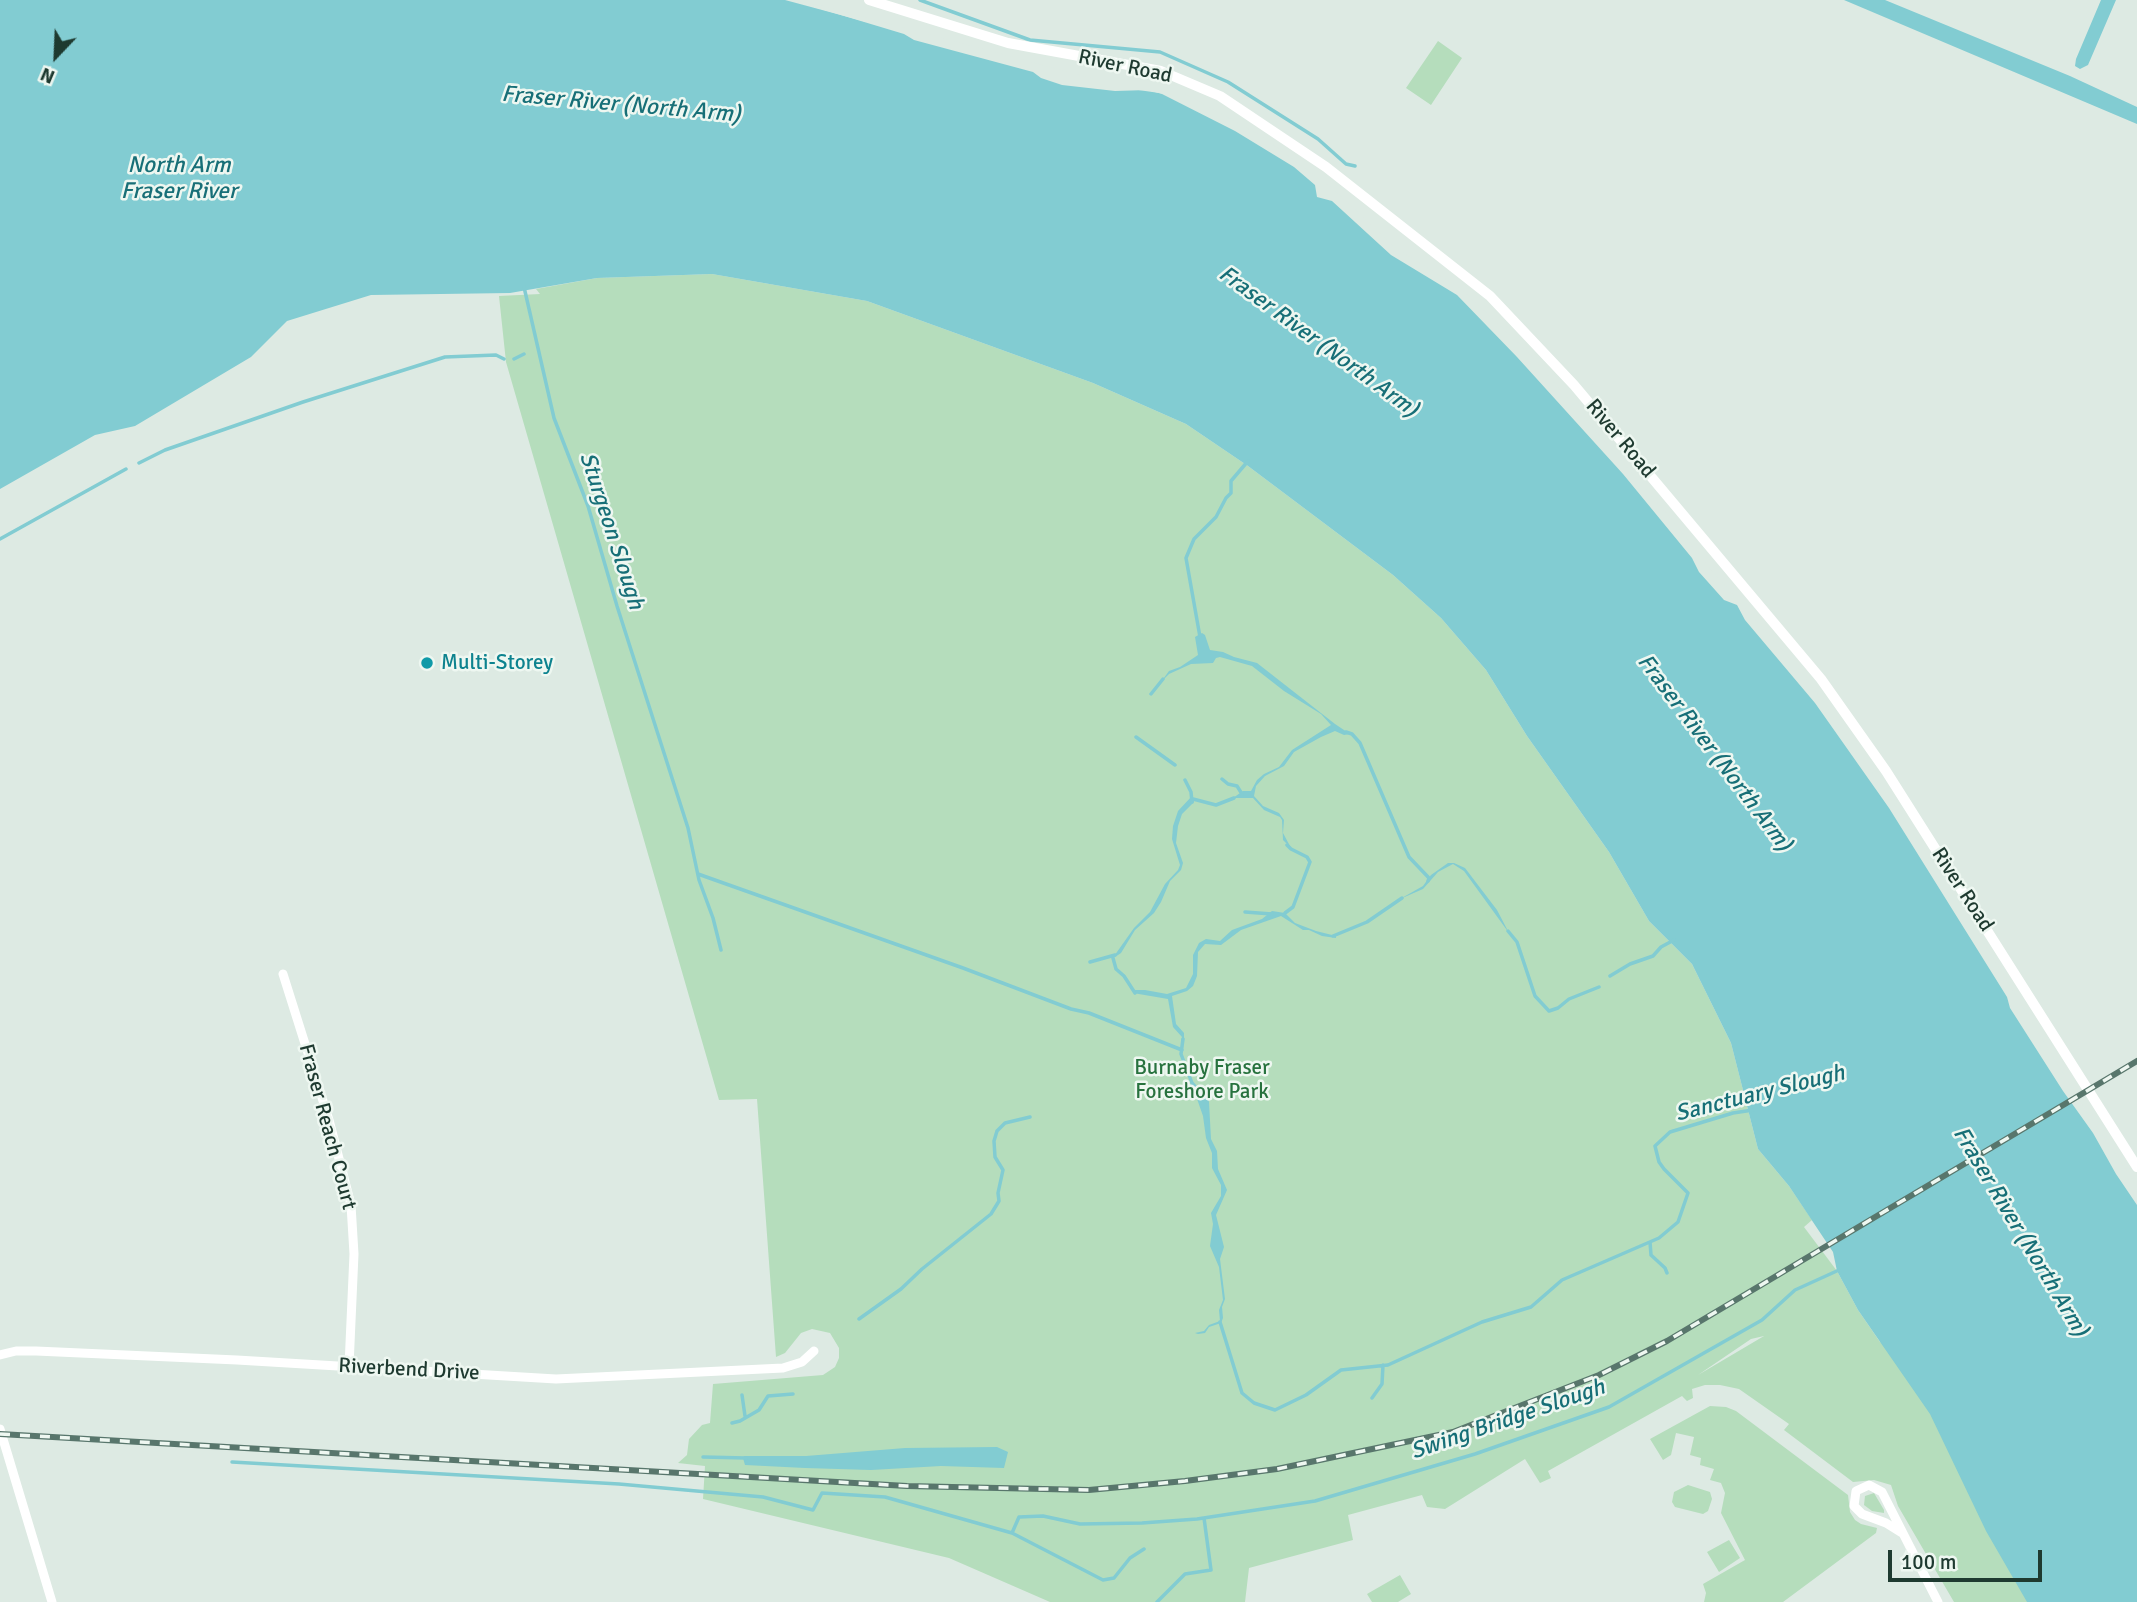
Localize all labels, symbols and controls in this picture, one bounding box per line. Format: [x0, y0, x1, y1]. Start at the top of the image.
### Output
north arrow [21, 21, 91, 91]
street label: River Road [1076, 45, 1174, 89]
text: N [37, 62, 59, 89]
water label: Fraser River (North Arm) [500, 81, 742, 129]
water label: North Arm Fraser River [121, 152, 237, 206]
water label: Fraser River (North Arm) [1213, 260, 1423, 424]
street label: River Road [1580, 394, 1660, 484]
water label: Sturgeon Slough [573, 449, 649, 613]
water label: Fraser River (North Arm) [1631, 649, 1797, 857]
place label: Multi-Storey [441, 650, 553, 676]
marker: Multi-Storey [419, 655, 435, 671]
street label: River Road [1926, 843, 1998, 937]
street label: Fraser Reach Court [293, 1041, 361, 1213]
park label: Burnaby Fraser Foreshore Park [1134, 1055, 1270, 1105]
water label: Sanctuary Slough [1672, 1060, 1848, 1128]
water label: Fraser River (North Arm) [1946, 1122, 2094, 1342]
street label: Riverbend Drive [338, 1354, 480, 1386]
water label: Swing Bridge Slough [1407, 1374, 1609, 1466]
scale bar [1892, 1536, 2046, 1580]
text: 100 m [1901, 1549, 1956, 1575]

